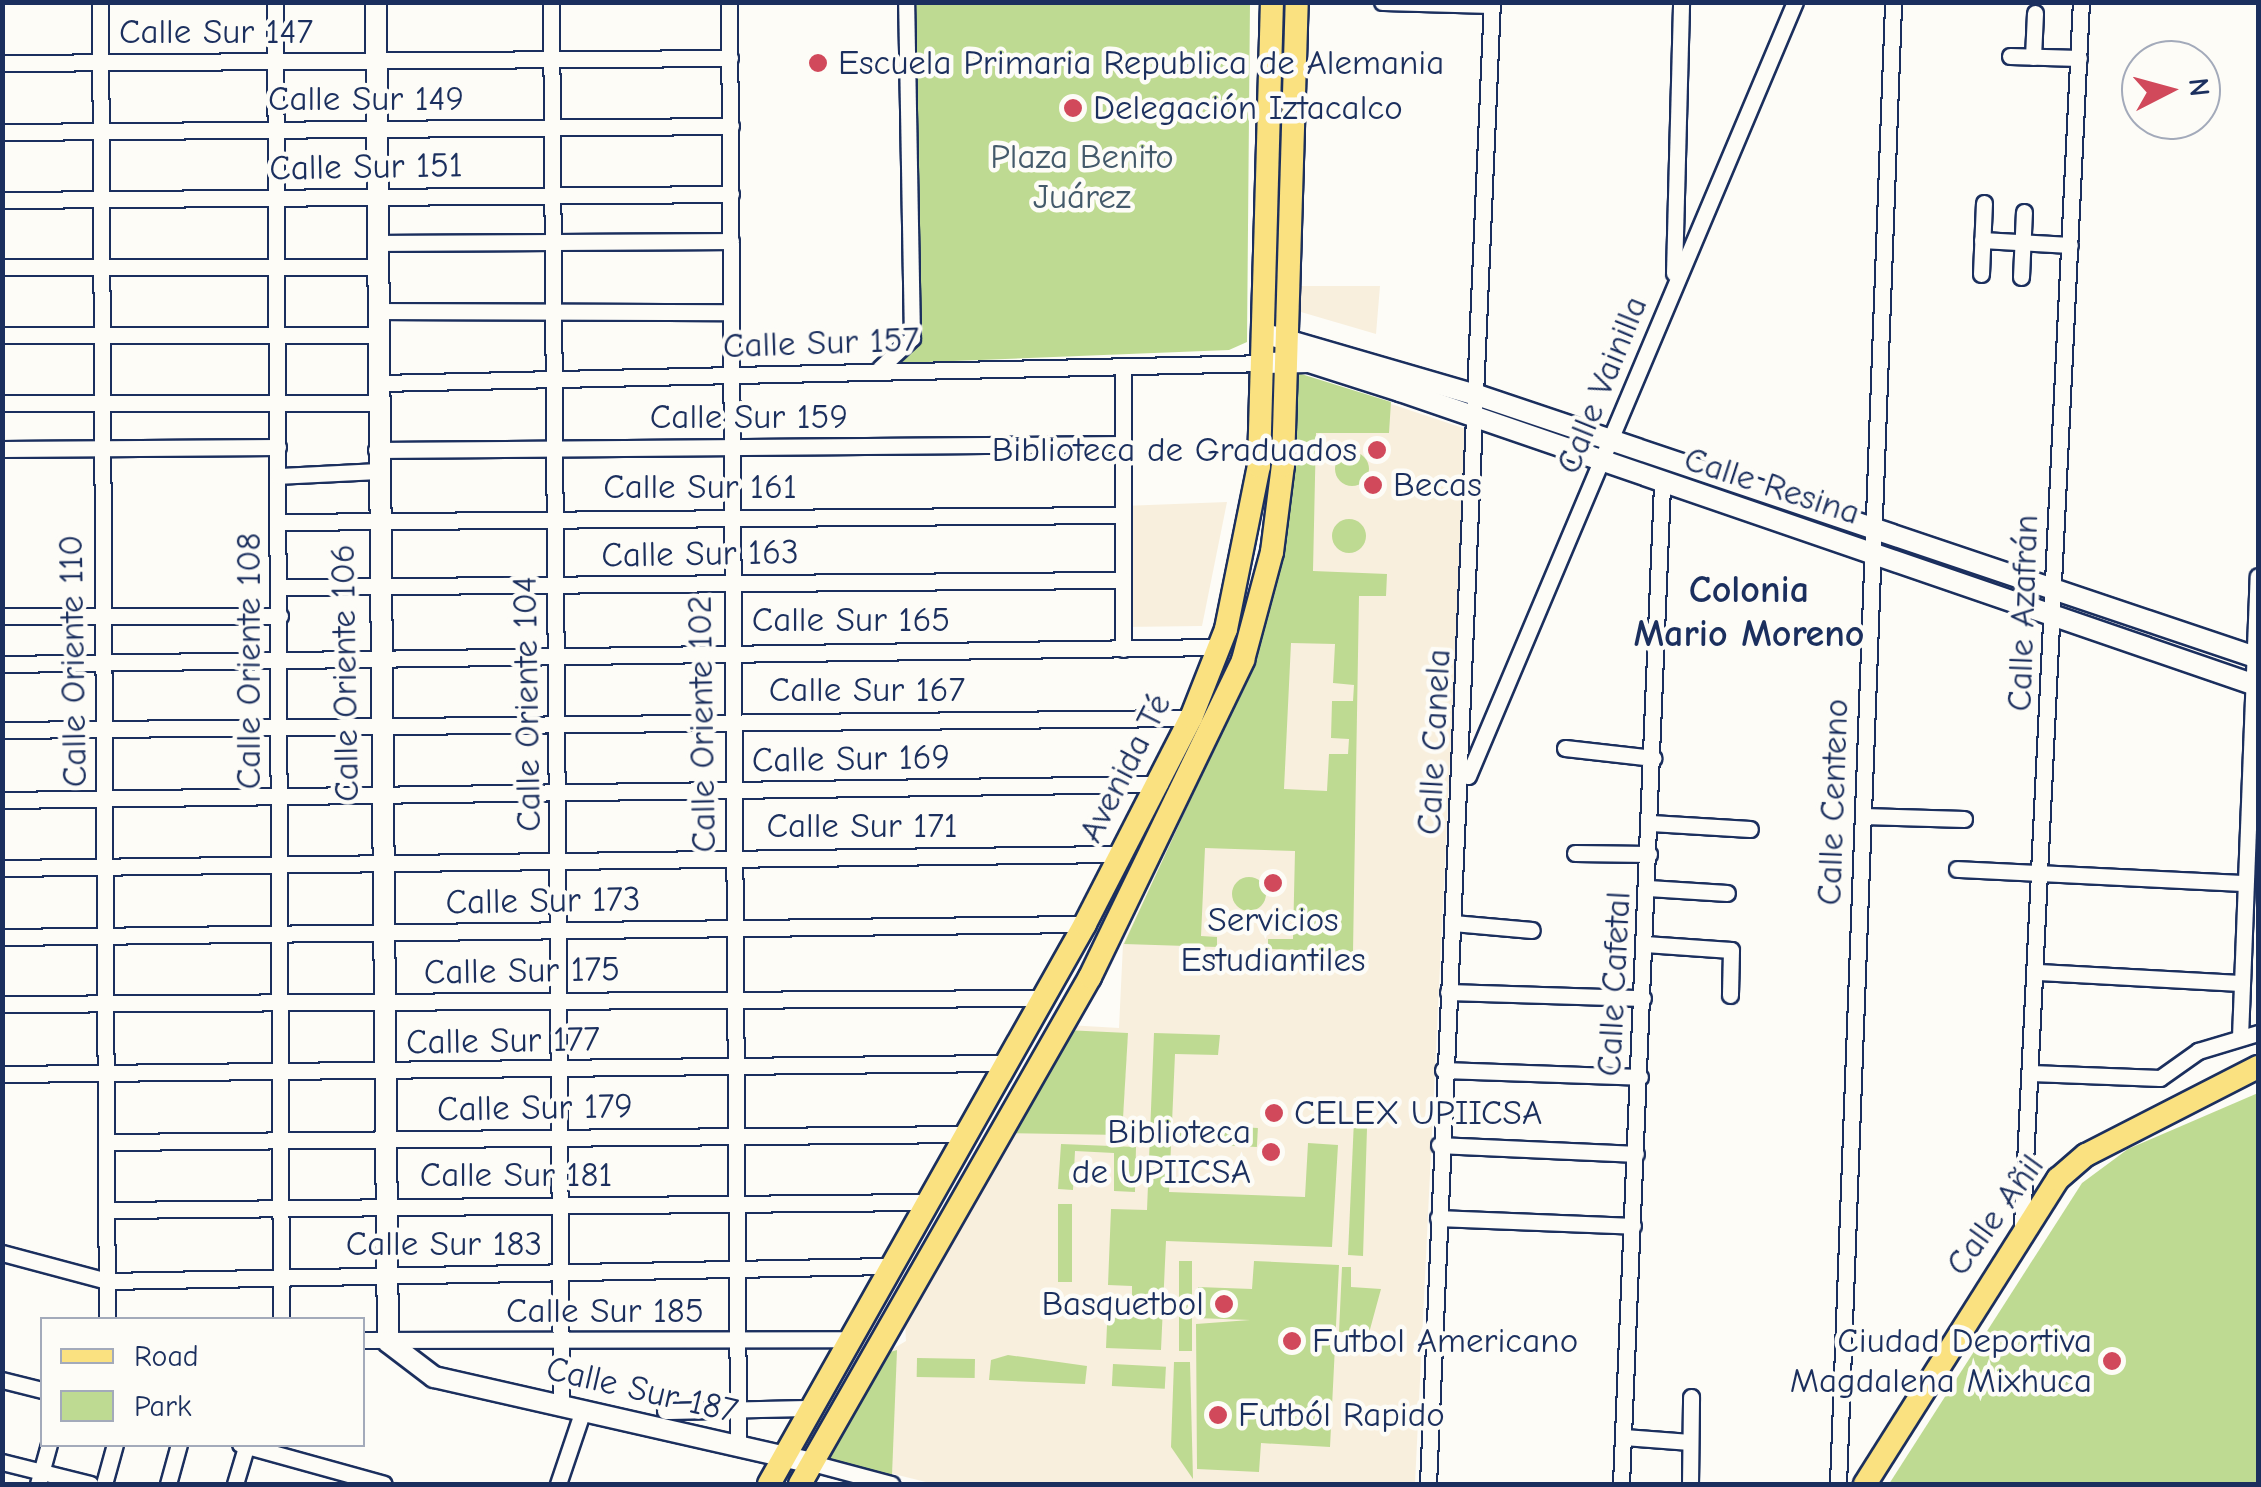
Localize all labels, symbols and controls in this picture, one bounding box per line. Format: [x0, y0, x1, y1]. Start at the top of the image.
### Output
street label: Calle Sur 147 [119, 11, 313, 53]
north arrow [2121, 40, 2221, 140]
place label: Escuela Primaria Republica de Alemania [838, 42, 1444, 84]
marker: Escuela Primaria Republica de Alemania [807, 52, 829, 74]
text: N [2182, 76, 2216, 98]
street label: Calle Sur 149 [268, 78, 464, 120]
place label: Delegación Iztacalco [1093, 87, 1403, 129]
marker: Delegación Iztacalco [1062, 97, 1084, 119]
park label: Plaza Benito Juárez [990, 136, 1174, 218]
street label: Calle Sur 151 [269, 144, 463, 190]
street label: Calle Vainilla [1547, 290, 1657, 480]
street label: Calle Sur 157 [722, 319, 920, 367]
street label: Calle Sur 159 [650, 396, 848, 438]
place label: Biblioteca de Graduados [992, 429, 1357, 471]
street label: Calle Resina [1679, 438, 1865, 534]
marker: Biblioteca de Graduados [1366, 439, 1388, 461]
place label: Becas [1393, 464, 1482, 506]
street label: Calle Sur 161 [603, 466, 797, 508]
marker: Becas [1362, 474, 1384, 496]
street label: Calle Azafrán [1999, 514, 2047, 712]
street label: Calle Sur 163 [601, 531, 799, 577]
street label: Calle Oriente 108 [228, 533, 270, 789]
street label: Calle Oriente 110 [50, 534, 96, 788]
street label: Calle Oriente 106 [322, 544, 368, 802]
district label: Colonia Mario Moreno [1633, 568, 1865, 658]
street label: Calle Oriente 104 [504, 576, 550, 832]
street label: Calle Oriente 102 [679, 595, 725, 853]
street label: Calle Sur 165 [752, 599, 950, 641]
street label: Calle Canela [1408, 648, 1460, 836]
street label: Calle Sur 167 [769, 669, 965, 711]
street label: Avenida Té [1070, 687, 1180, 849]
street label: Calle Centeno [1808, 698, 1858, 906]
street label: Calle Sur 169 [751, 736, 951, 782]
street label: Calle Sur 171 [766, 805, 958, 847]
marker: Servicios Estudiantiles [1262, 872, 1284, 894]
street label: Calle Sur 173 [445, 878, 641, 924]
street label: Calle Cafetal [1588, 891, 1640, 1077]
place label: Servicios Estudiantiles [1180, 899, 1366, 981]
street label: Calle Sur 175 [424, 948, 620, 994]
street label: Calle Sur 177 [406, 1018, 600, 1064]
street label: Calle Sur 179 [437, 1085, 633, 1131]
place label: CELEX UPIICSA [1294, 1092, 1542, 1134]
marker: CELEX UPIICSA [1263, 1102, 1285, 1124]
place label: Biblioteca de UPIICSA [1072, 1111, 1251, 1193]
marker: Biblioteca de UPIICSA [1260, 1141, 1282, 1163]
street label: Calle Añil [1937, 1146, 2053, 1284]
street label: Calle Sur 181 [420, 1154, 612, 1196]
street label: Calle Sur 183 [346, 1223, 542, 1265]
place label: Basquetbol [1041, 1283, 1204, 1325]
street label: Calle Sur 185 [506, 1290, 704, 1332]
marker: Basquetbol [1213, 1293, 1235, 1315]
legend [40, 1317, 365, 1447]
place label: Futbol Americano [1312, 1320, 1578, 1362]
place label: Ciudad Deportiva Magdalena Mixhuca [1790, 1320, 2092, 1402]
marker: Futbol Americano [1281, 1330, 1303, 1352]
text: Road [134, 1339, 199, 1374]
street label: Calle Sur 187 [542, 1348, 742, 1432]
marker: Ciudad Deportiva Magdalena Mixhuca [2101, 1350, 2123, 1372]
text: Park [134, 1389, 191, 1424]
place label: Futból Rapido [1238, 1394, 1445, 1436]
marker: Futból Rapido [1207, 1404, 1229, 1426]

